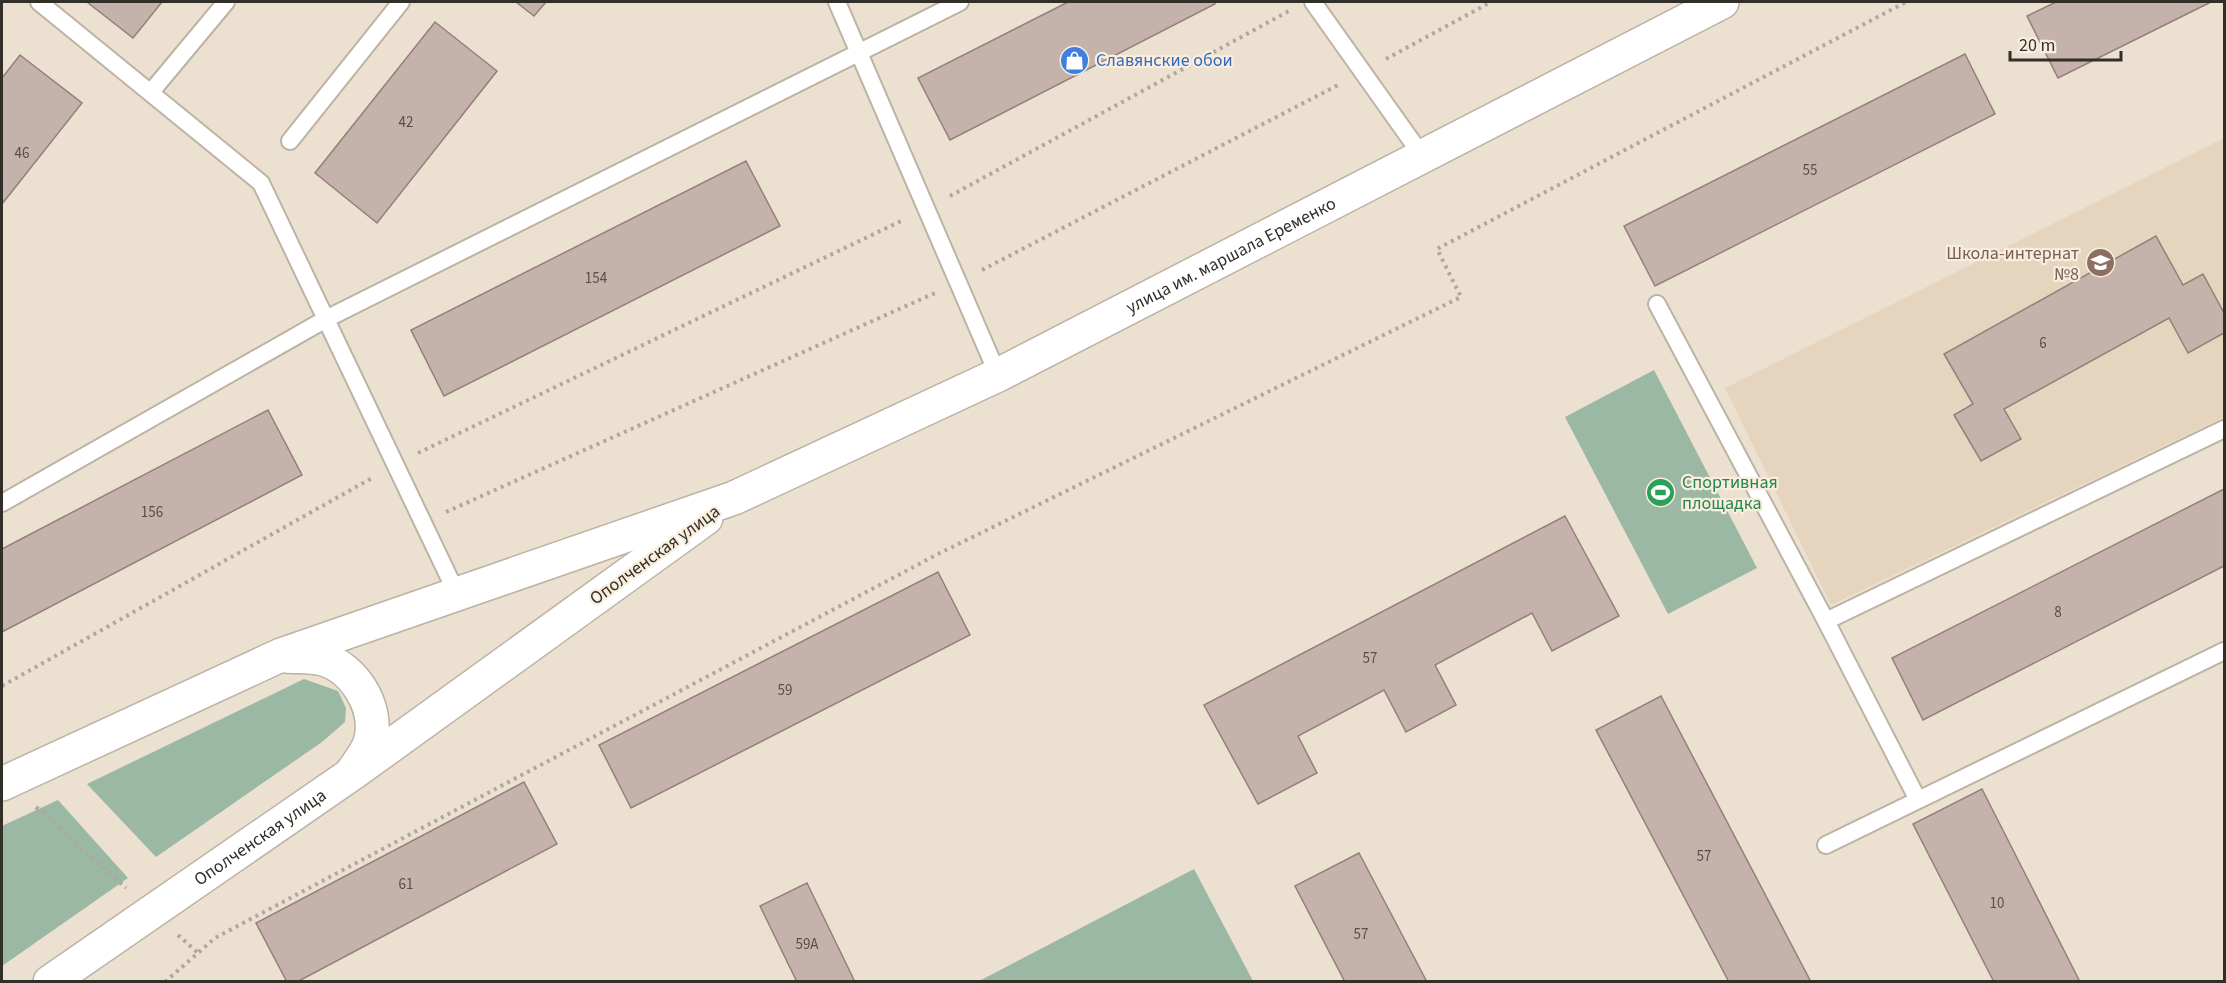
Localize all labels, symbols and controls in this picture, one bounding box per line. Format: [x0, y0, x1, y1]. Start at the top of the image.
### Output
scale bar [2010, 24, 2121, 62]
text: 20 m [2019, 33, 2055, 58]
shop icon: Славянские обои [1059, 44, 1091, 76]
place label: Славянские обои [1096, 48, 1233, 73]
house number: 42 [399, 112, 413, 133]
house number: 46 [15, 143, 29, 164]
house number: 55 [1803, 160, 1817, 181]
street label: улица им. маршала Еременко [1122, 191, 1340, 320]
place label: Школа-интернат №8 [1946, 241, 2079, 287]
school or university icon: Школа-интернат №8 [2084, 247, 2116, 279]
house number: 154 [585, 268, 608, 289]
house number: 6 [2039, 333, 2047, 354]
place label: Спортивная площадка [1682, 470, 1778, 516]
sports icon: Спортивная площадка [1645, 476, 1677, 508]
street label: Ополченская улица [585, 499, 725, 611]
house number: 156 [141, 502, 163, 523]
house number: 8 [2054, 602, 2062, 623]
house number: 57 [1363, 648, 1377, 669]
house number: 59 [778, 680, 792, 701]
street label: Ополченская улица [189, 783, 331, 892]
house number: 57 [1697, 846, 1711, 867]
house number: 61 [399, 874, 413, 895]
house number: 10 [1990, 893, 2004, 914]
house number: 57 [1354, 924, 1368, 945]
house number: 59А [795, 934, 819, 955]

